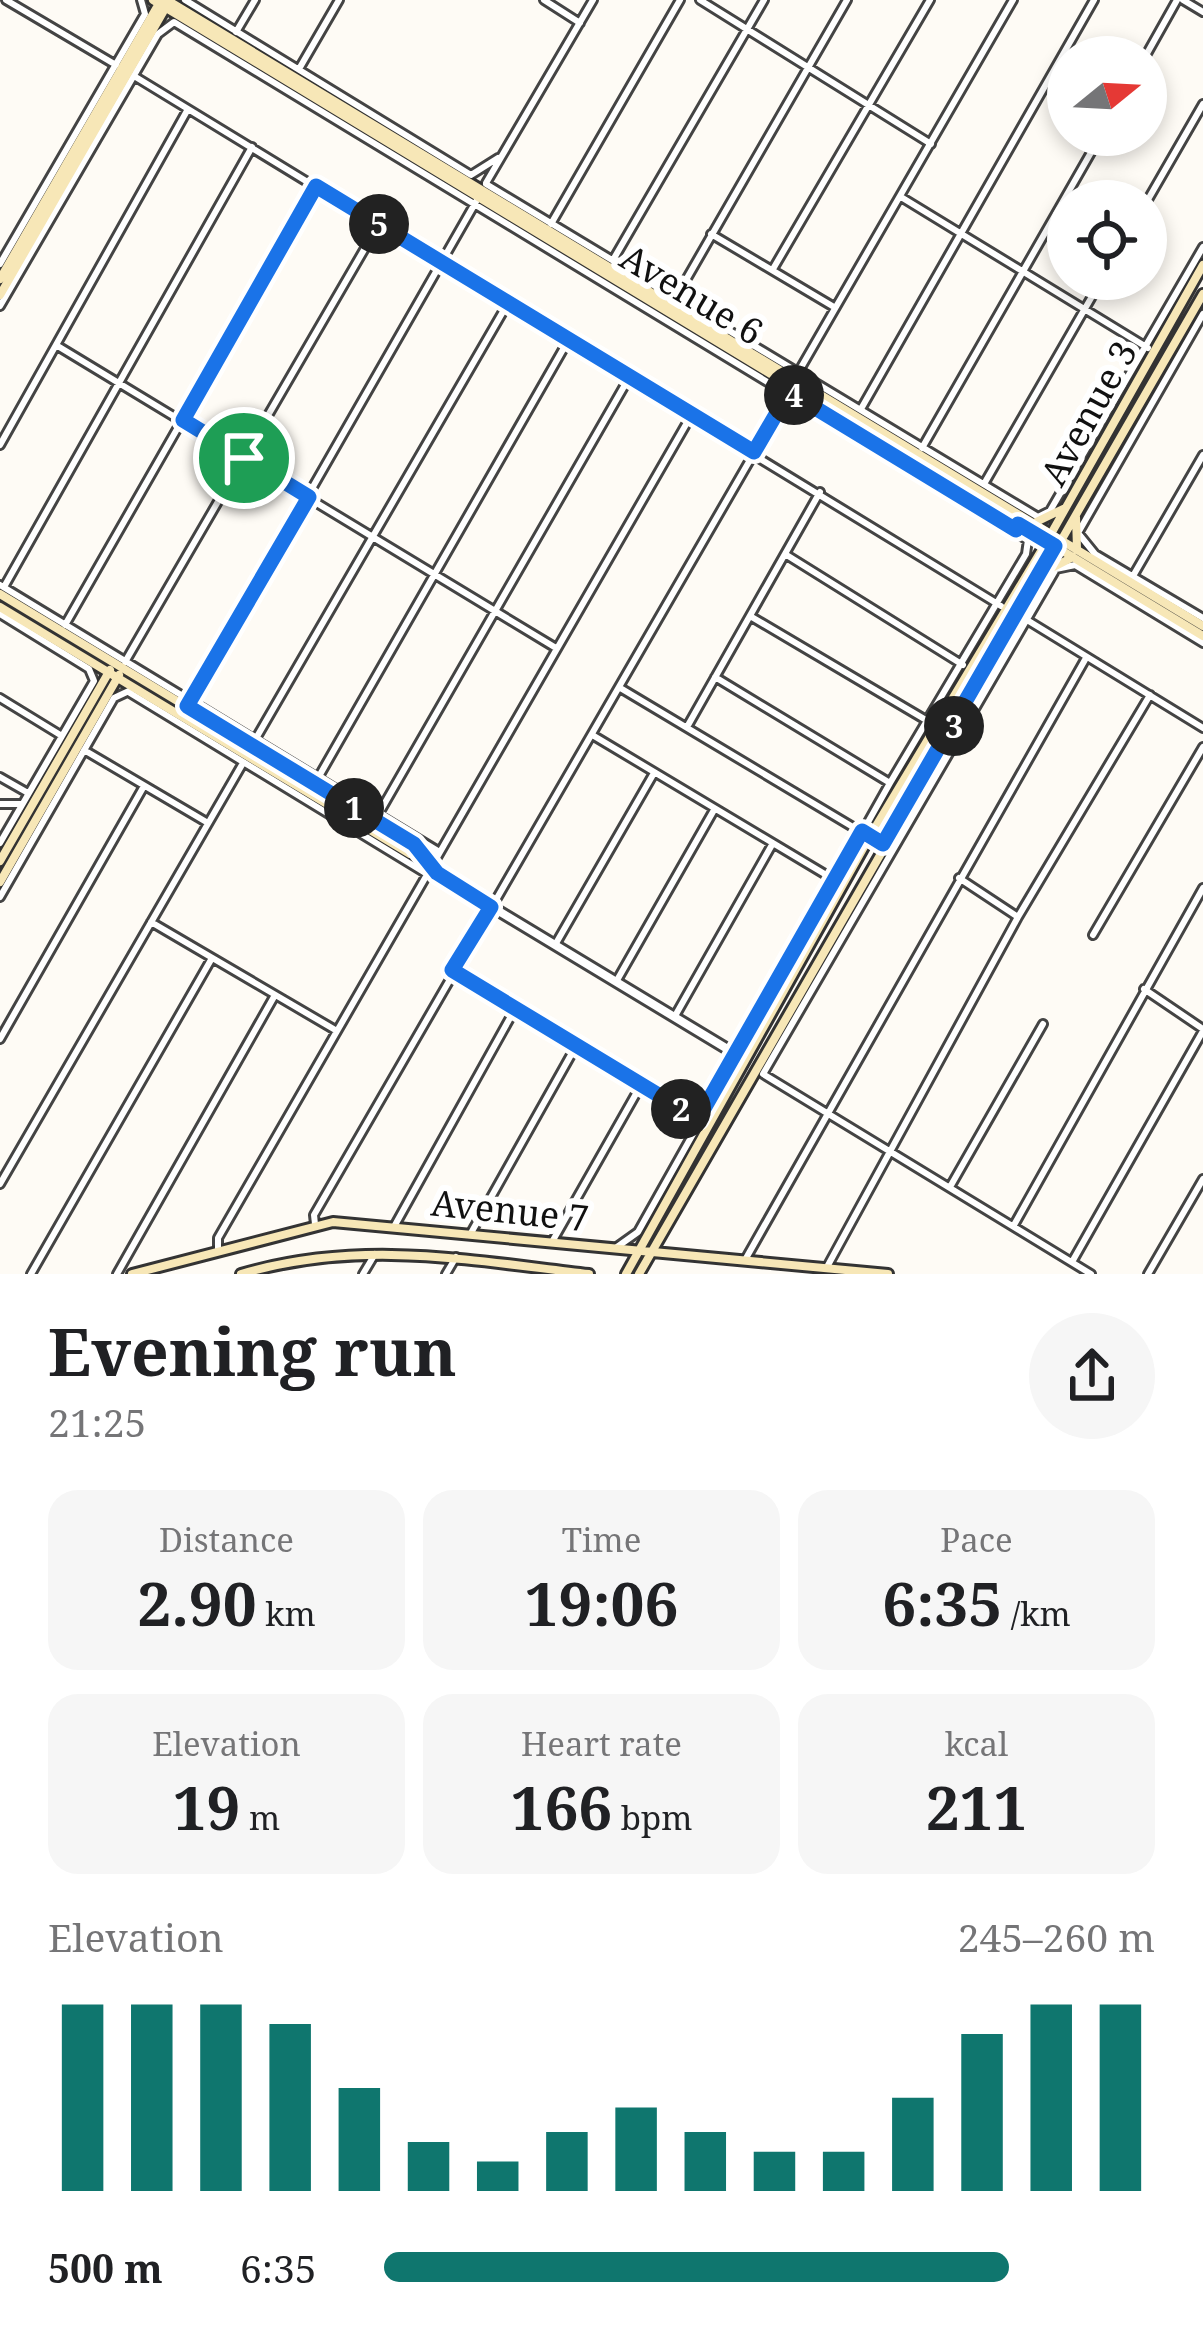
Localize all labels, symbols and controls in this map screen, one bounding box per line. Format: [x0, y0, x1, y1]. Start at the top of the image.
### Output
north arrow [1047, 36, 1167, 156]
map controls [1047, 36, 1167, 300]
button: locate [1047, 180, 1167, 300]
pin: 5 [349, 194, 409, 254]
text: 5 [370, 201, 388, 246]
street label: Avenue 6 [612, 232, 772, 356]
street label: Avenue 3 [1028, 332, 1148, 494]
pin: 4 [764, 365, 824, 425]
text: 4 [785, 372, 803, 417]
pin [193, 407, 295, 509]
icon: arrive [211, 425, 277, 491]
pin: 3 [924, 696, 984, 756]
text: 3 [945, 703, 963, 748]
pin: 1 [324, 778, 384, 838]
text: 1 [345, 785, 363, 830]
pin: 2 [651, 1079, 711, 1139]
text: 2 [672, 1086, 690, 1131]
street label: Avenue 7 [429, 1177, 591, 1243]
text: Evening run [48, 1305, 457, 1395]
button: share [1029, 1313, 1155, 1439]
text: 21:25 [48, 1395, 146, 1448]
text: Distance [159, 1517, 294, 1562]
text: Time [562, 1517, 641, 1562]
text: Pace [940, 1517, 1013, 1562]
text: 2.90 [137, 1562, 257, 1644]
text: 19:06 [525, 1562, 678, 1644]
text: 6:35 [882, 1562, 1002, 1644]
text: km [257, 1591, 316, 1636]
text: /km [1002, 1591, 1071, 1636]
text: Elevation [152, 1721, 301, 1766]
text: Heart rate [521, 1721, 682, 1766]
text: kcal [945, 1721, 1008, 1766]
text: 19 [173, 1766, 241, 1848]
text: 166 [511, 1766, 612, 1848]
text: 211 [926, 1766, 1027, 1848]
text: m [241, 1795, 280, 1840]
text: bpm [612, 1795, 693, 1840]
text: Elevation [48, 1910, 224, 1963]
text: 245–260 m [958, 1910, 1155, 1963]
text: 500 m [48, 2241, 163, 2294]
text: 6:35 [240, 2241, 317, 2294]

